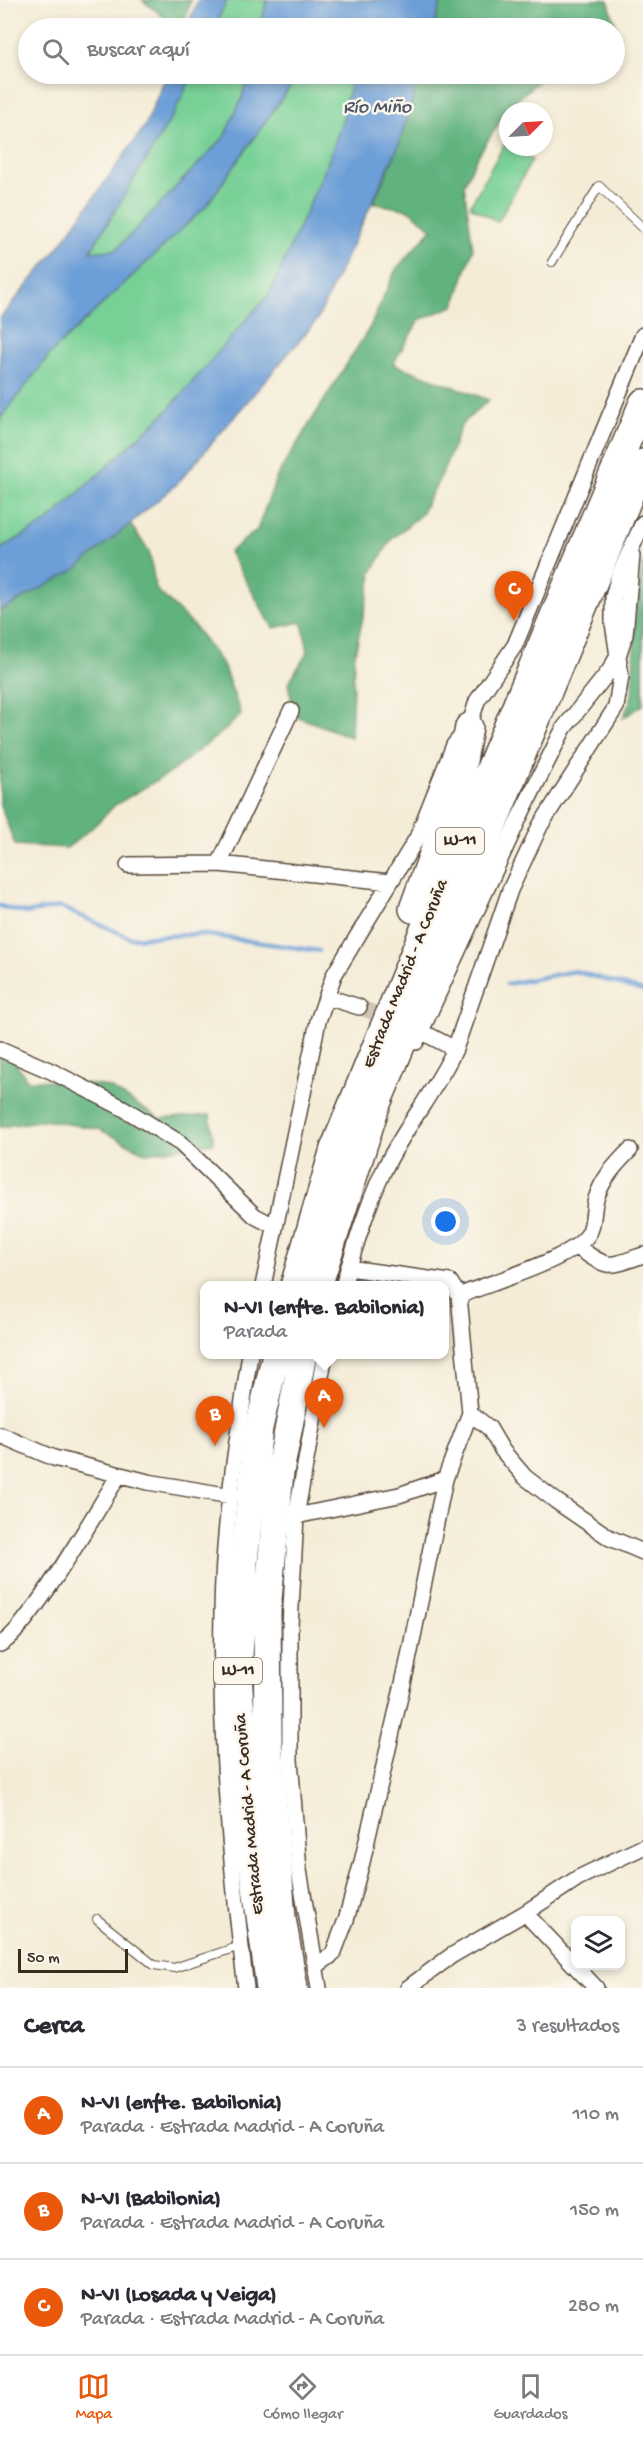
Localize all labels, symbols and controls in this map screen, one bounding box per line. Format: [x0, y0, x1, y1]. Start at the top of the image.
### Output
search box [18, 18, 625, 84]
icon: search [39, 35, 72, 68]
text: Buscar aquí [87, 38, 190, 64]
water label: Río Miño [343, 97, 413, 120]
north arrow [499, 102, 553, 156]
pin: C [494, 572, 534, 621]
road number: LU-11 [436, 828, 484, 854]
street label: Estrada Madrid - A Coruña [358, 876, 454, 1071]
your location [431, 1207, 460, 1236]
popup [200, 1281, 449, 1359]
text: N-VI (enfte. Babilonia) [224, 1296, 425, 1322]
text: Parada [224, 1322, 287, 1345]
pin: A [304, 1378, 344, 1428]
pin: B [196, 1396, 234, 1446]
road number: LU-11 [214, 1658, 262, 1684]
street label: Estrada Madrid - A Coruña [231, 1712, 269, 1915]
map controls [571, 1916, 625, 1970]
button: layers [571, 1916, 625, 1970]
scale bar [18, 1946, 128, 1974]
text: 50 m [27, 1950, 60, 1969]
text: Cerca [24, 2012, 84, 2043]
text: 3 resultados [517, 2016, 619, 2039]
text: N-VI (enfte. Babilonia) [81, 2091, 282, 2117]
text: A [38, 2104, 49, 2127]
text: 110 m [573, 2104, 619, 2127]
text: Parada · Estrada Madrid - A Coruña [81, 2117, 384, 2140]
text: N-VI (Babilonia) [81, 2187, 221, 2213]
text: B [38, 2200, 49, 2223]
text: 150 m [570, 2200, 619, 2223]
text: Parada · Estrada Madrid - A Coruña [81, 2213, 384, 2236]
text: N-VI (Losada y Veiga) [81, 2283, 277, 2309]
text: C [38, 2296, 49, 2319]
text: 280 m [568, 2296, 619, 2319]
text: Parada · Estrada Madrid - A Coruña [81, 2309, 384, 2332]
tab: Mapa [75, 2370, 112, 2425]
tab: Cómo llegar [263, 2370, 343, 2425]
tab: Guardados [494, 2370, 568, 2425]

